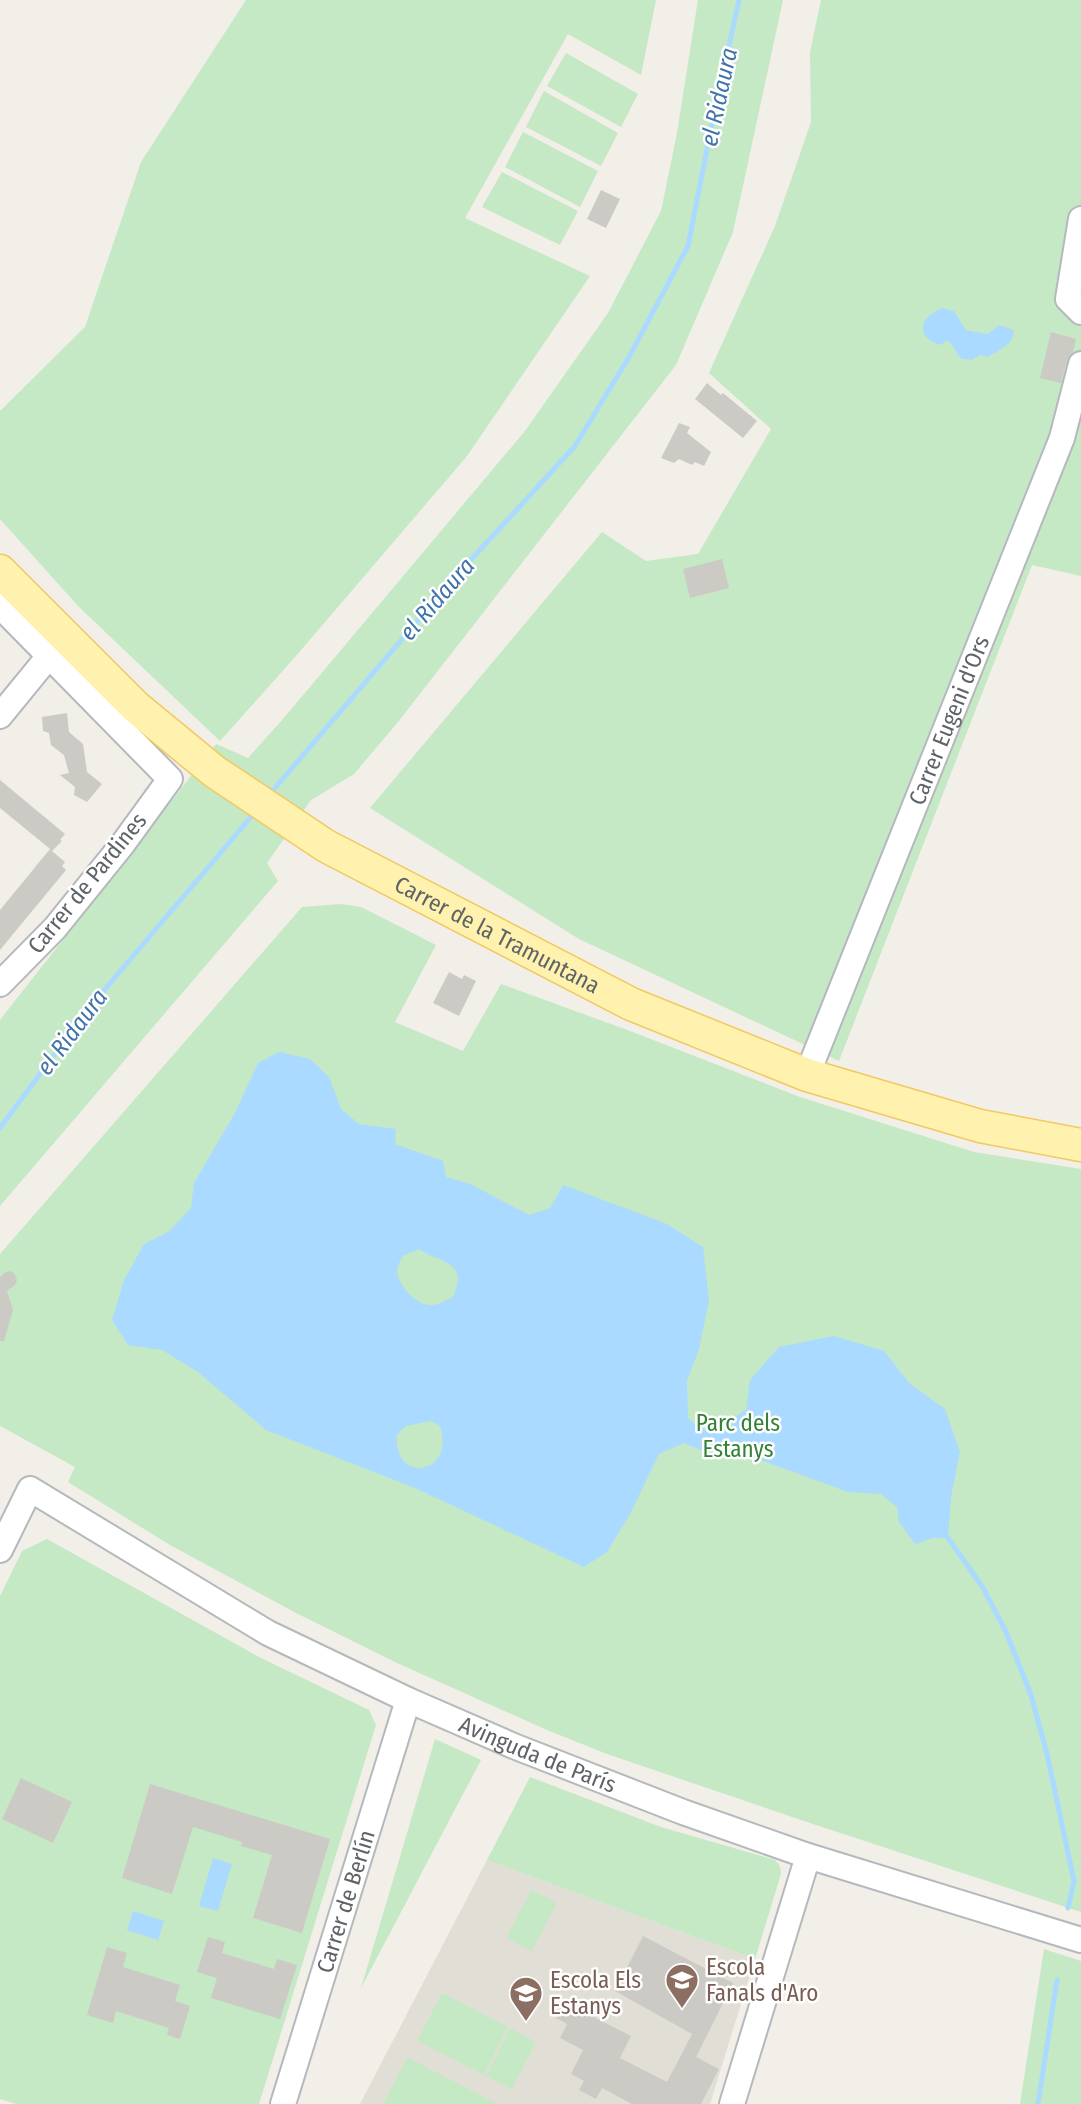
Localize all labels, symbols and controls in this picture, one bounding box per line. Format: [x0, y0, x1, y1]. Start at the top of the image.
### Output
water label: el Ridaura [695, 45, 743, 149]
water label: el Ridaura [394, 552, 480, 646]
street label: Carrer Eugeni d'Ors [903, 632, 995, 809]
street label: Carrer de Pardines [22, 807, 152, 959]
street label: Carrer de la Tramuntana [390, 870, 605, 999]
water label: el Ridaura [31, 984, 113, 1080]
park label: Parc dels Estanys [696, 1409, 780, 1463]
street label: Avinguda de París [455, 1710, 620, 1799]
street label: Carrer de Berlín [310, 1827, 381, 1976]
place label: Escola Fanals d'Aro [706, 1953, 818, 2007]
school or university icon: Escola Fanals d'Aro [663, 1961, 701, 2010]
place label: Escola Els Estanys [550, 1966, 641, 2020]
school or university icon: Escola Els Estanys [507, 1974, 545, 2023]

